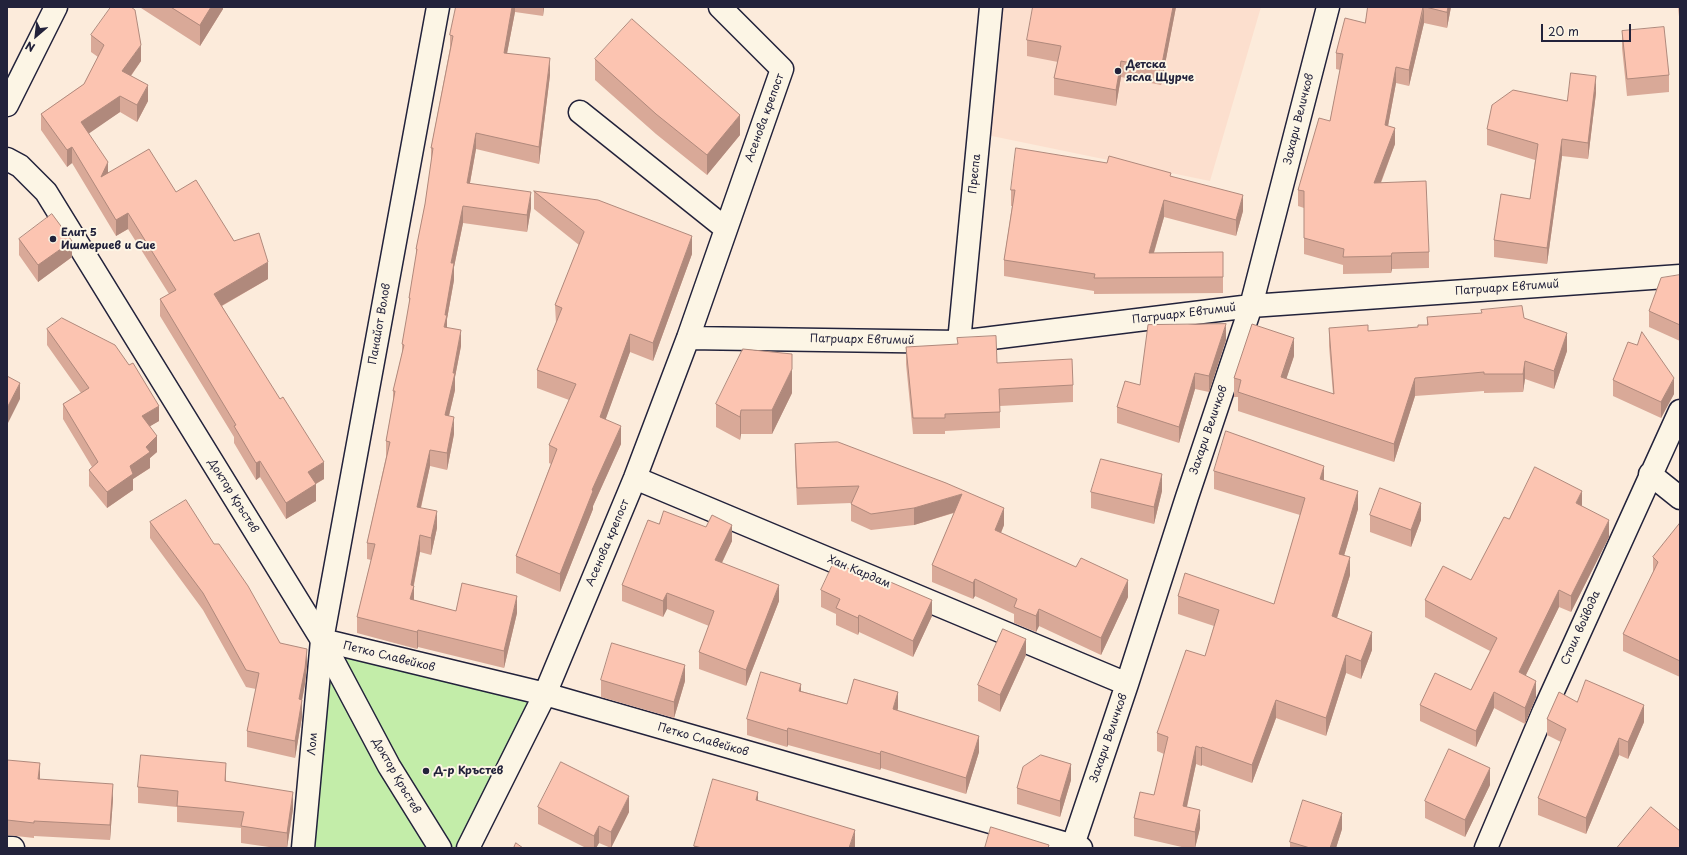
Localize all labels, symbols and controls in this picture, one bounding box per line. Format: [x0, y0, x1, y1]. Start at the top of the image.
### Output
north arrow [16, 16, 56, 56]
scale bar [1543, 16, 1633, 42]
text: 20 m [1548, 22, 1579, 40]
text: N [22, 37, 38, 57]
place label: Детска ясла Щурче [1126, 58, 1194, 84]
marker: Детска ясла Щурче [1113, 66, 1123, 76]
street label: Асенова крепост [743, 72, 787, 164]
street label: Захари Величков [1281, 72, 1317, 166]
street label: Преспа [966, 153, 984, 195]
place label: Елит 5 Ишмериев и Сие [61, 226, 155, 252]
marker: Елит 5 Ишмериев и Сие [48, 234, 58, 244]
street label: Патриарх Евтимий [1454, 278, 1560, 298]
street label: Панайот Волов [366, 282, 394, 366]
street label: Патриарх Евтимий [1131, 301, 1237, 327]
street label: Патриарх Евтимий [810, 332, 914, 348]
street label: Захари Величков [1188, 384, 1230, 476]
street label: Доктор Кръстев [205, 457, 261, 535]
street label: Асенова крепост [584, 497, 632, 589]
street label: Хан Кардам [825, 553, 893, 591]
street label: Стоил войвода [1559, 589, 1603, 667]
street label: Петко Славейков [342, 639, 436, 675]
street label: Захари Величков [1088, 692, 1130, 784]
street label: Петко Славейков [656, 721, 750, 759]
street label: Лом [305, 732, 321, 756]
street label: Доктор Кръстев [369, 736, 423, 816]
place label: Д-р Кръстев [434, 764, 503, 778]
marker: Д-р Кръстев [421, 766, 431, 776]

